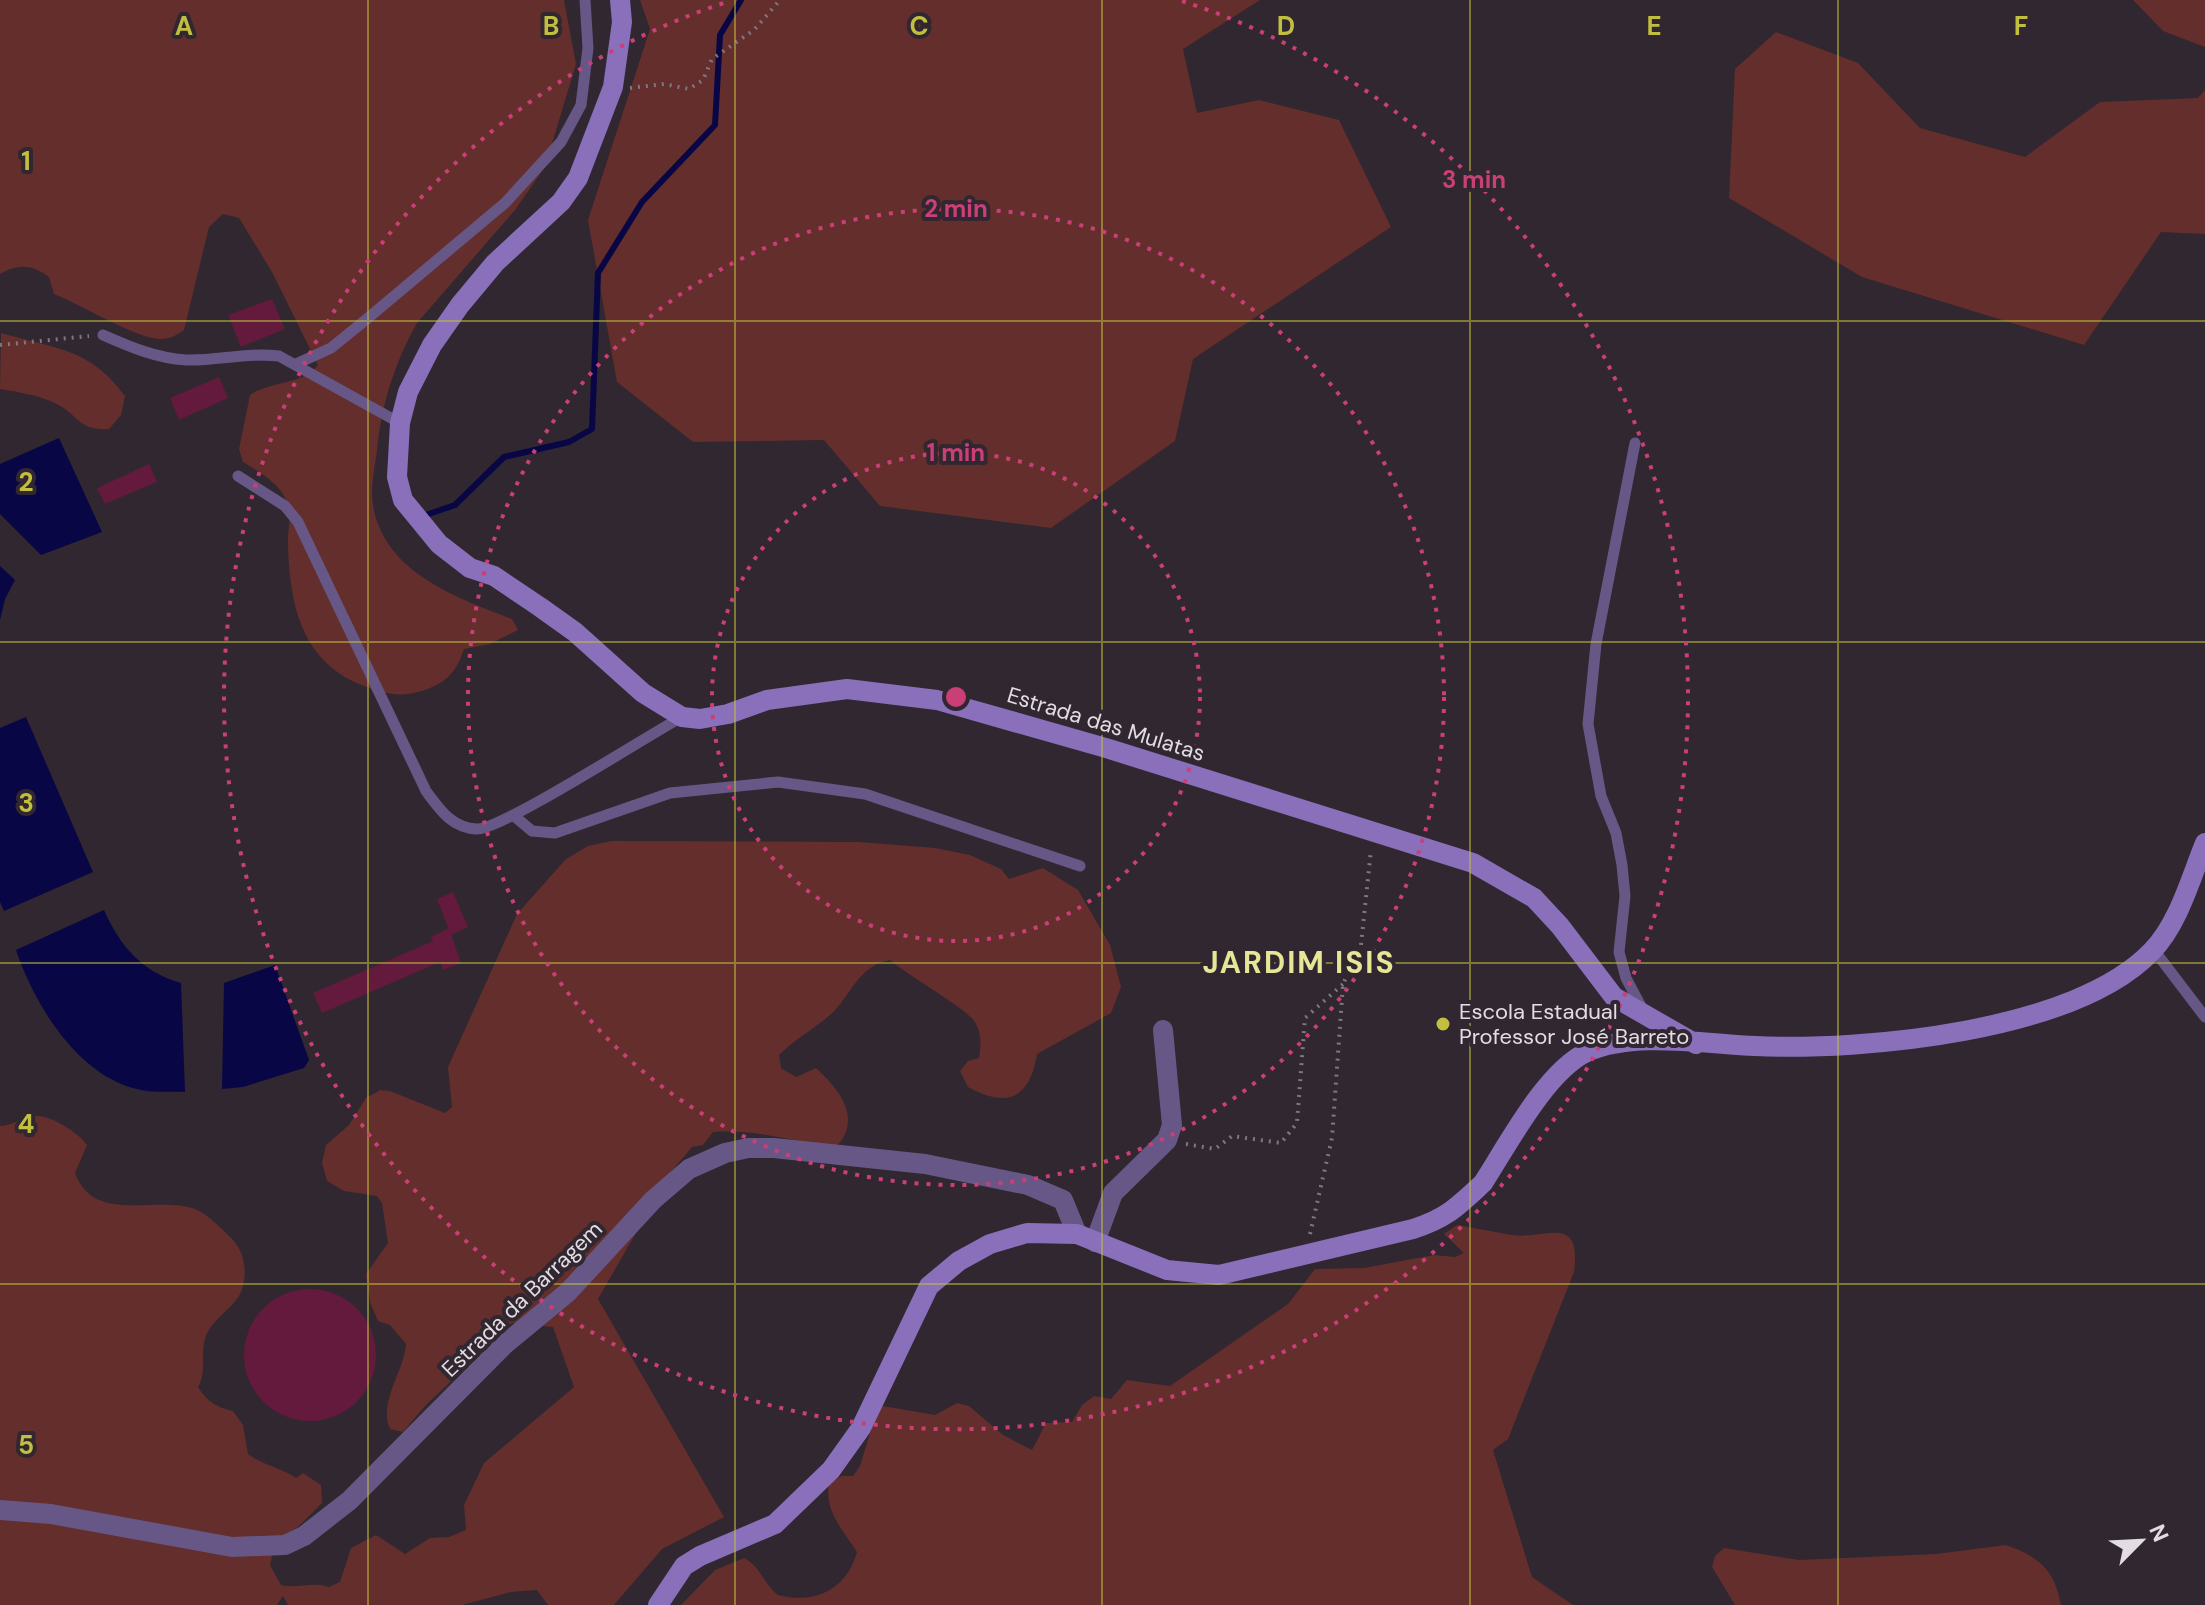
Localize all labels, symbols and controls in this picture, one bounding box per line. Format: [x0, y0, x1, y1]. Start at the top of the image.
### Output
text: A [175, 9, 193, 43]
text: B [543, 9, 559, 43]
text: C [909, 9, 929, 43]
text: D [1277, 9, 1295, 43]
text: E [1646, 9, 1662, 43]
text: F [2014, 9, 2028, 43]
text: 1 [21, 144, 31, 178]
text: 3 min [1442, 164, 1506, 195]
text: 2 min [924, 193, 988, 224]
text: 1 min [927, 437, 985, 468]
text: 2 [18, 465, 34, 499]
street label: Estrada das Mulatas [1004, 680, 1208, 768]
centre of rings [942, 683, 970, 711]
text: 3 [18, 786, 34, 820]
district label: JARDIM ISIS [1202, 943, 1396, 982]
place label: Escola Estadual Professor José Barreto [1459, 997, 1689, 1051]
marker: Escola Estadual Professor José Barreto [1434, 1015, 1452, 1033]
text: 4 [18, 1107, 34, 1141]
street label: Estrada da Barragem [436, 1215, 608, 1383]
text: 5 [18, 1428, 34, 1462]
north arrow [2101, 1501, 2181, 1581]
text: N [2142, 1520, 2175, 1546]

